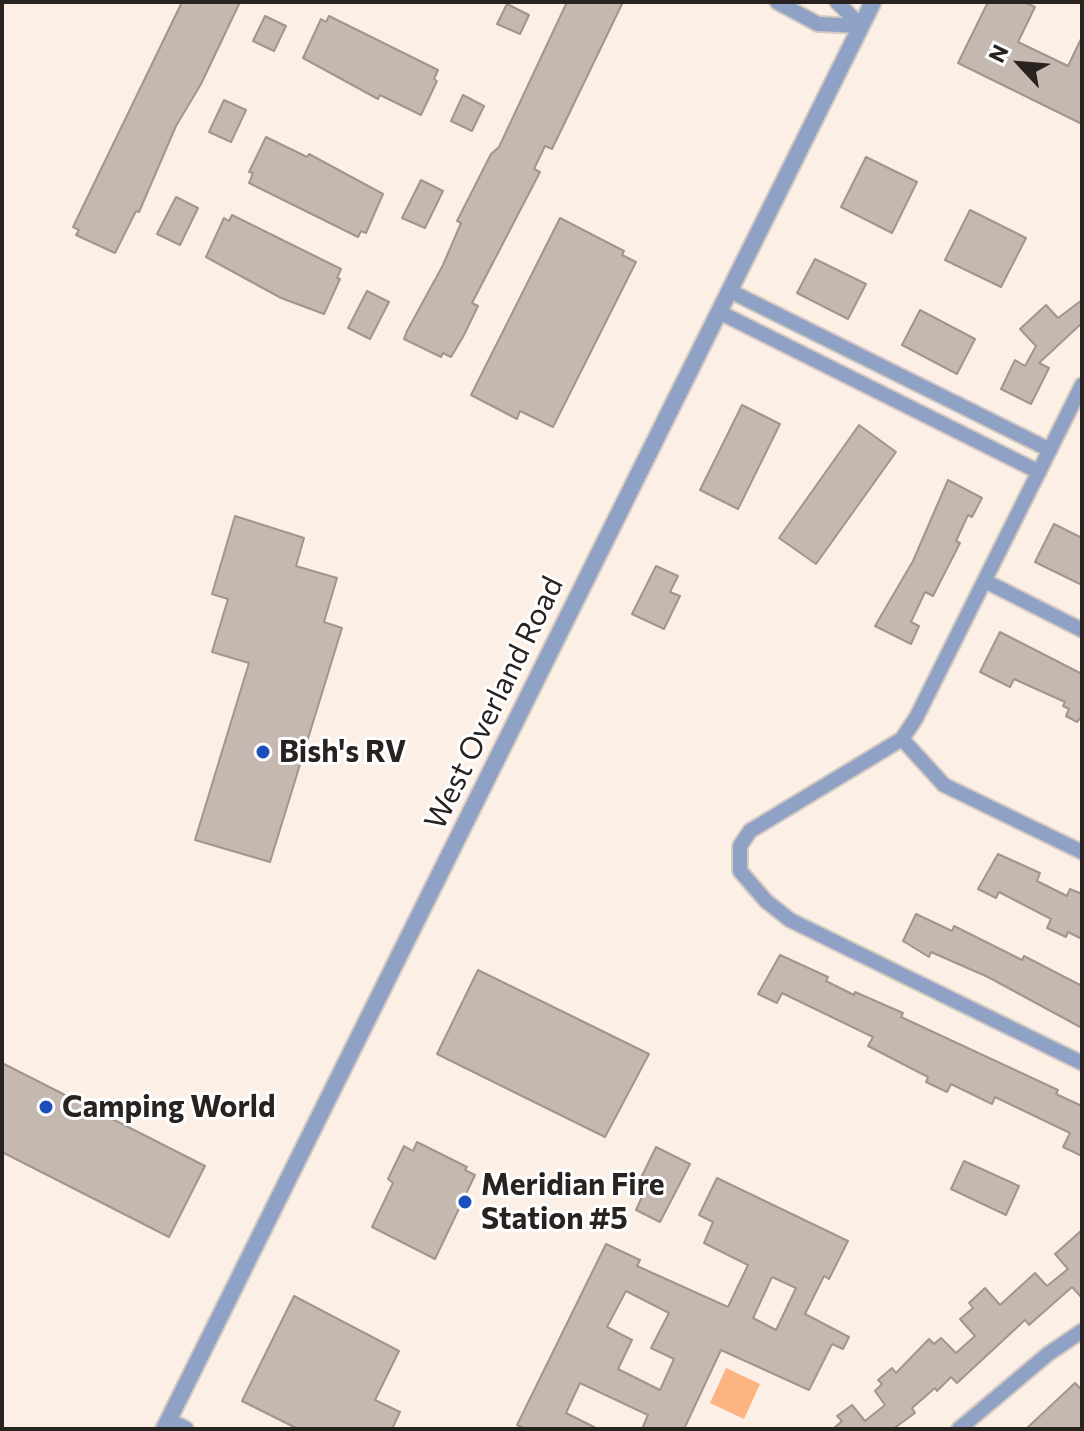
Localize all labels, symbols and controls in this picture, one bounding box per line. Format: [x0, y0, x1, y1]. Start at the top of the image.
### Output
north arrow [980, 24, 1060, 104]
text: N [982, 40, 1014, 67]
street label: West Overland Road [417, 571, 571, 835]
place label: Bish's RV [279, 734, 406, 770]
marker: Bish's RV [254, 743, 272, 761]
place label: Camping World [62, 1089, 276, 1125]
marker: Camping World [37, 1098, 55, 1116]
place label: Meridian Fire Station #5 [481, 1167, 664, 1238]
marker: Meridian Fire Station #5 [456, 1193, 474, 1211]

